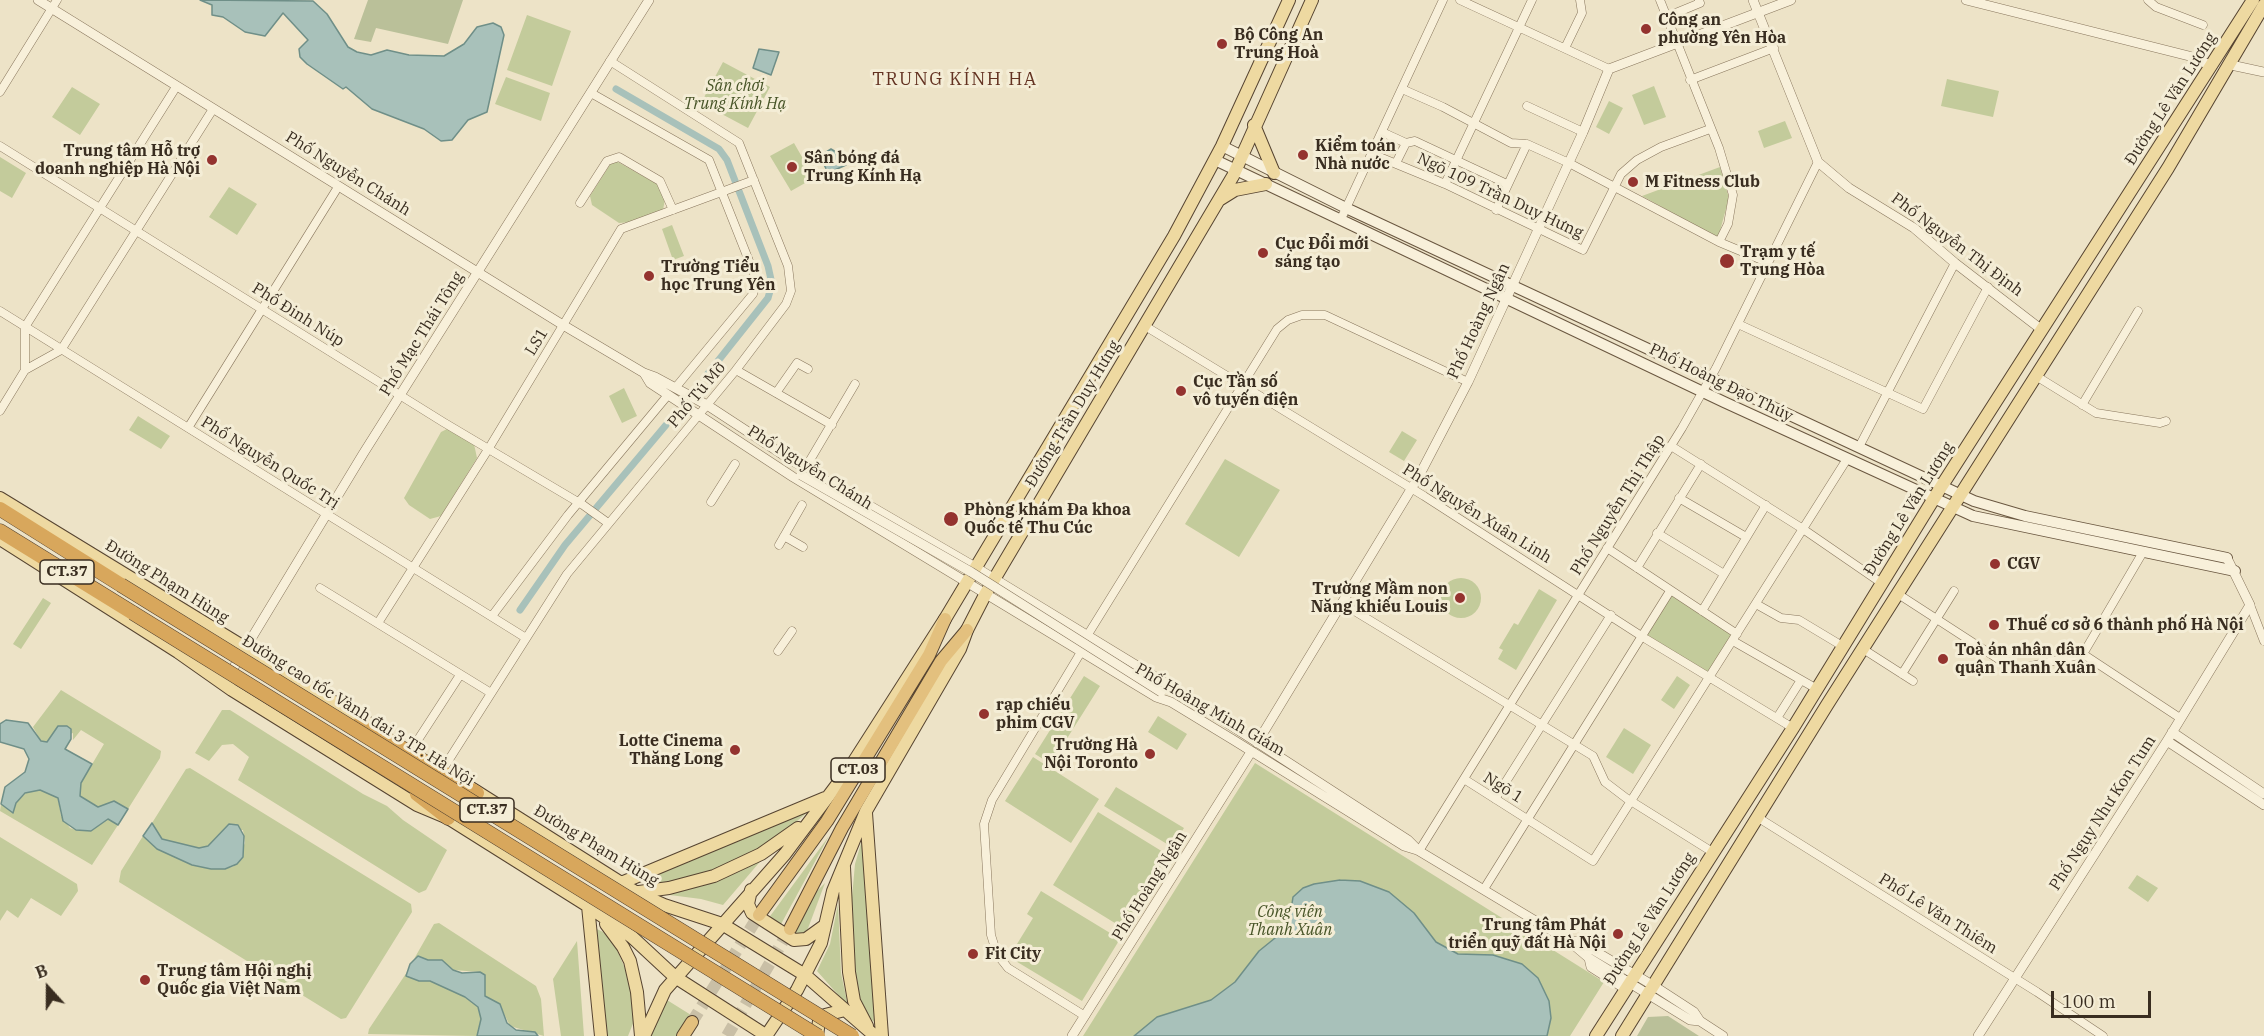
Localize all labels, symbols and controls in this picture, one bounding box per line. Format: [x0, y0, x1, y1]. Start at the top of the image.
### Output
place label: Công an phường Yên Hòa [1658, 10, 1786, 48]
marker: Công an phường Yên Hòa [1639, 22, 1653, 36]
place label: Bộ Công An Trung Hoà [1234, 25, 1323, 63]
street label: Đường Lê Văn Lương [2121, 29, 2221, 169]
marker: Bộ Công An Trung Hoà [1215, 37, 1229, 51]
district label: TRUNG KÍNH HẠ [872, 69, 1038, 91]
park label: Sân chơi Trung Kính Hạ [684, 76, 786, 114]
street label: Phố Nguyễn Chánh [282, 128, 414, 220]
place label: Kiểm toán Nhà nước [1315, 136, 1396, 174]
place label: Trung tâm Hỗ trợ doanh nghiệp Hà Nội [35, 141, 200, 179]
place label: Sân bóng đá Trung Kính Hạ [804, 148, 922, 186]
marker: Kiểm toán Nhà nước [1296, 148, 1310, 162]
street label: Ngõ 109 Trần Duy Hưng [1414, 149, 1586, 243]
marker: Trung tâm Hỗ trợ doanh nghiệp Hà Nội [205, 153, 219, 167]
marker: Sân bóng đá Trung Kính Hạ [785, 160, 799, 174]
place label: M Fitness Club [1645, 172, 1760, 192]
marker: M Fitness Club [1626, 175, 1640, 189]
street label: Phố Nguyễn Thị Định [1887, 189, 2027, 301]
place label: Cục Đổi mới sáng tạo [1275, 234, 1369, 272]
place label: Trạm y tế Trung Hòa [1740, 242, 1825, 280]
marker: Cục Đổi mới sáng tạo [1256, 246, 1270, 260]
marker: Trạm y tế Trung Hòa [1718, 252, 1736, 270]
place label: Trường Tiểu học Trung Yên [661, 257, 776, 295]
street label: Phố Hoàng Ngân [1444, 260, 1514, 382]
street label: Phố Mạc Thái Tông [376, 268, 468, 400]
marker: Trường Tiểu học Trung Yên [642, 269, 656, 283]
street label: Phố Đinh Núp [248, 279, 348, 351]
street label: LS1 [521, 325, 553, 359]
street label: Đường Trần Duy Hưng [1022, 337, 1124, 491]
street label: Phố Hoàng Đạo Thúy [1646, 340, 1796, 426]
street label: Phố Tú Mỡ [664, 358, 730, 432]
place label: Cục Tần số vô tuyến điện [1193, 372, 1298, 410]
marker: Cục Tần số vô tuyến điện [1174, 384, 1188, 398]
street label: Phố Nguyễn Quốc Trị [197, 413, 343, 513]
street label: Phố Nguyễn Chánh [744, 422, 876, 514]
street label: Phố Nguyễn Thị Thập [1567, 431, 1669, 579]
street label: Đường Lê Văn Lương [1860, 439, 1958, 579]
street label: Phố Nguyễn Xuân Linh [1399, 460, 1555, 568]
place label: Phòng khám Đa khoa Quốc tế Thu Cúc [964, 500, 1131, 538]
marker: Phòng khám Đa khoa Quốc tế Thu Cúc [942, 510, 960, 528]
street label: Đường Phạm Hùng [102, 536, 232, 628]
place label: CGV [2007, 554, 2040, 574]
marker: CGV [1988, 557, 2002, 571]
road number: CT.37 [40, 560, 94, 584]
place label: Trường Mầm non Năng khiếu Louis [1311, 579, 1448, 617]
marker: Trường Mầm non Năng khiếu Louis [1453, 591, 1467, 605]
place label: Thuế cơ sở 6 thành phố Hà Nội [2006, 615, 2244, 635]
marker: Thuế cơ sở 6 thành phố Hà Nội [1987, 618, 2001, 632]
street label: Đường cao tốc Vành đai 3 TP. Hà Nội [238, 631, 478, 791]
place label: Toà án nhân dân quận Thanh Xuân [1955, 640, 2096, 678]
marker: Toà án nhân dân quận Thanh Xuân [1936, 652, 1950, 666]
street label: Phố Hoàng Minh Giám [1132, 659, 1288, 761]
place label: rạp chiếu phim CGV [996, 695, 1075, 733]
marker: rạp chiếu phim CGV [977, 707, 991, 721]
place label: Lotte Cinema Thăng Long [619, 731, 723, 769]
street label: Phố Ngụy Như Kon Tum [2046, 732, 2160, 894]
place label: Trường Hà Nội Toronto [1044, 735, 1138, 773]
marker: Lotte Cinema Thăng Long [728, 743, 742, 757]
marker: Trường Hà Nội Toronto [1143, 747, 1157, 761]
road number: CT.03 [831, 758, 885, 782]
street label: Ngõ 1 [1480, 768, 1526, 808]
road number: CT.37 [460, 798, 514, 822]
street label: Đường Phạm Hùng [530, 801, 662, 891]
street label: Phố Hoàng Ngân [1109, 828, 1191, 944]
street label: Đường Lê Văn Lương [1600, 849, 1700, 989]
street label: Phố Lê Văn Thiêm [1875, 870, 2001, 958]
park label: Công viên Thanh Xuân [1248, 902, 1332, 940]
place label: Trung tâm Phát triển quỹ đất Hà Nội [1448, 915, 1606, 953]
marker: Trung tâm Phát triển quỹ đất Hà Nội [1611, 927, 1625, 941]
place label: Fit City [985, 944, 1041, 964]
marker: Fit City [966, 947, 980, 961]
north arrow [18, 958, 78, 1018]
text: B [33, 960, 50, 983]
place label: Trung tâm Hội nghị Quốc gia Việt Nam [157, 961, 312, 999]
marker: Trung tâm Hội nghị Quốc gia Việt Nam [138, 973, 152, 987]
scale bar [2054, 979, 2154, 1017]
text: 100 m [2062, 990, 2116, 1013]

